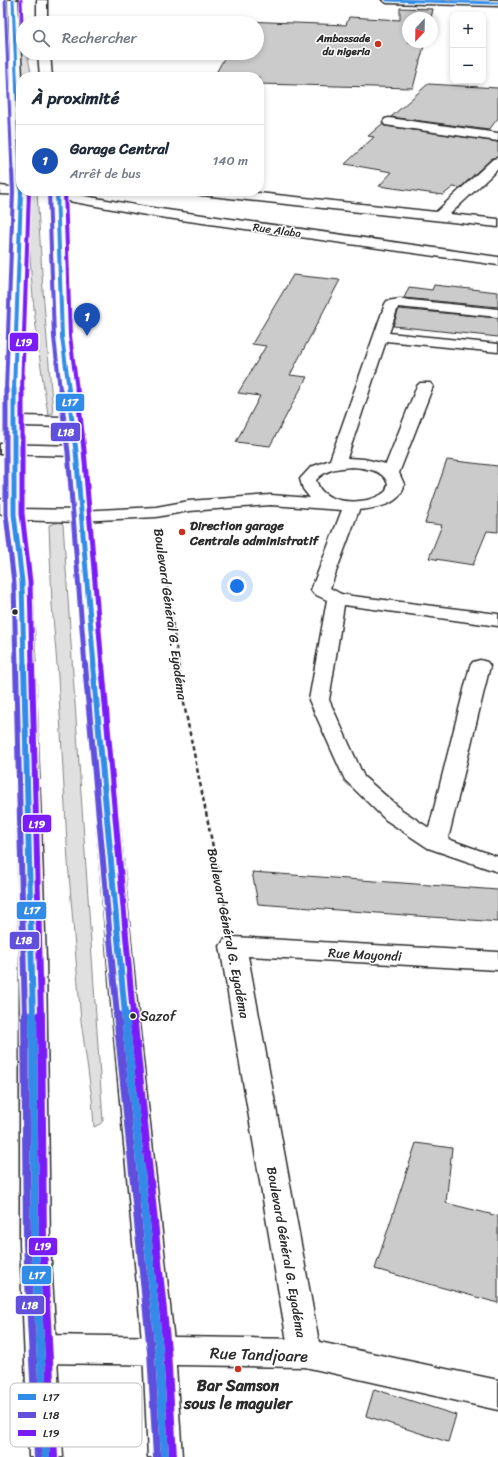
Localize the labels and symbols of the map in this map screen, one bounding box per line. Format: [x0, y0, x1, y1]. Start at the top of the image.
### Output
north arrow [402, 12, 438, 48]
place label: Ambassade du nigeria [316, 29, 371, 61]
marker: Ambassade du nigeria [373, 39, 383, 49]
street label: Rue Alaba [252, 218, 303, 243]
pin: 1 [74, 303, 100, 336]
line badge: L19 [9, 332, 39, 352]
text: L19 [16, 333, 33, 352]
line badge: L17 [55, 393, 85, 412]
text: L17 [62, 393, 80, 412]
line badge: L18 [50, 422, 81, 442]
text: L18 [58, 423, 75, 442]
place label: Direction garage Centrale administratif [189, 514, 320, 552]
street label: Boulevard Général G. Eyadéma [147, 527, 194, 702]
marker: Direction garage Centrale administratif [177, 527, 187, 537]
your location [227, 576, 247, 596]
unlabelled marker [10, 607, 20, 617]
line badge: L19 [22, 814, 52, 833]
text: L19 [29, 815, 46, 834]
street label: Boulevard Général G. Eyadéma [201, 846, 256, 1021]
line badge: L17 [16, 901, 47, 920]
text: L17 [24, 901, 42, 920]
line badge: L18 [9, 931, 40, 950]
text: L18 [16, 931, 33, 950]
street label: Rue Mayondi [328, 941, 403, 968]
place label: Sazof [140, 1004, 178, 1029]
marker: Sazof [128, 1011, 138, 1021]
street label: Boulevard Général G. Eyadéma [260, 1165, 313, 1340]
line badge: L19 [28, 1237, 58, 1256]
text: L19 [35, 1237, 52, 1256]
line badge: L17 [21, 1265, 52, 1285]
text: L17 [29, 1266, 47, 1285]
line badge: L18 [15, 1295, 45, 1315]
text: L18 [22, 1296, 39, 1315]
street label: Rue Tandjoare [210, 1338, 309, 1371]
marker: Bar Samson sous le maguier [233, 1364, 243, 1374]
place label: Bar Samson sous le maguier [183, 1371, 294, 1418]
legend [10, 1383, 142, 1447]
text: L17 [43, 1388, 60, 1407]
text: L18 [43, 1406, 60, 1425]
text: L19 [43, 1424, 60, 1443]

